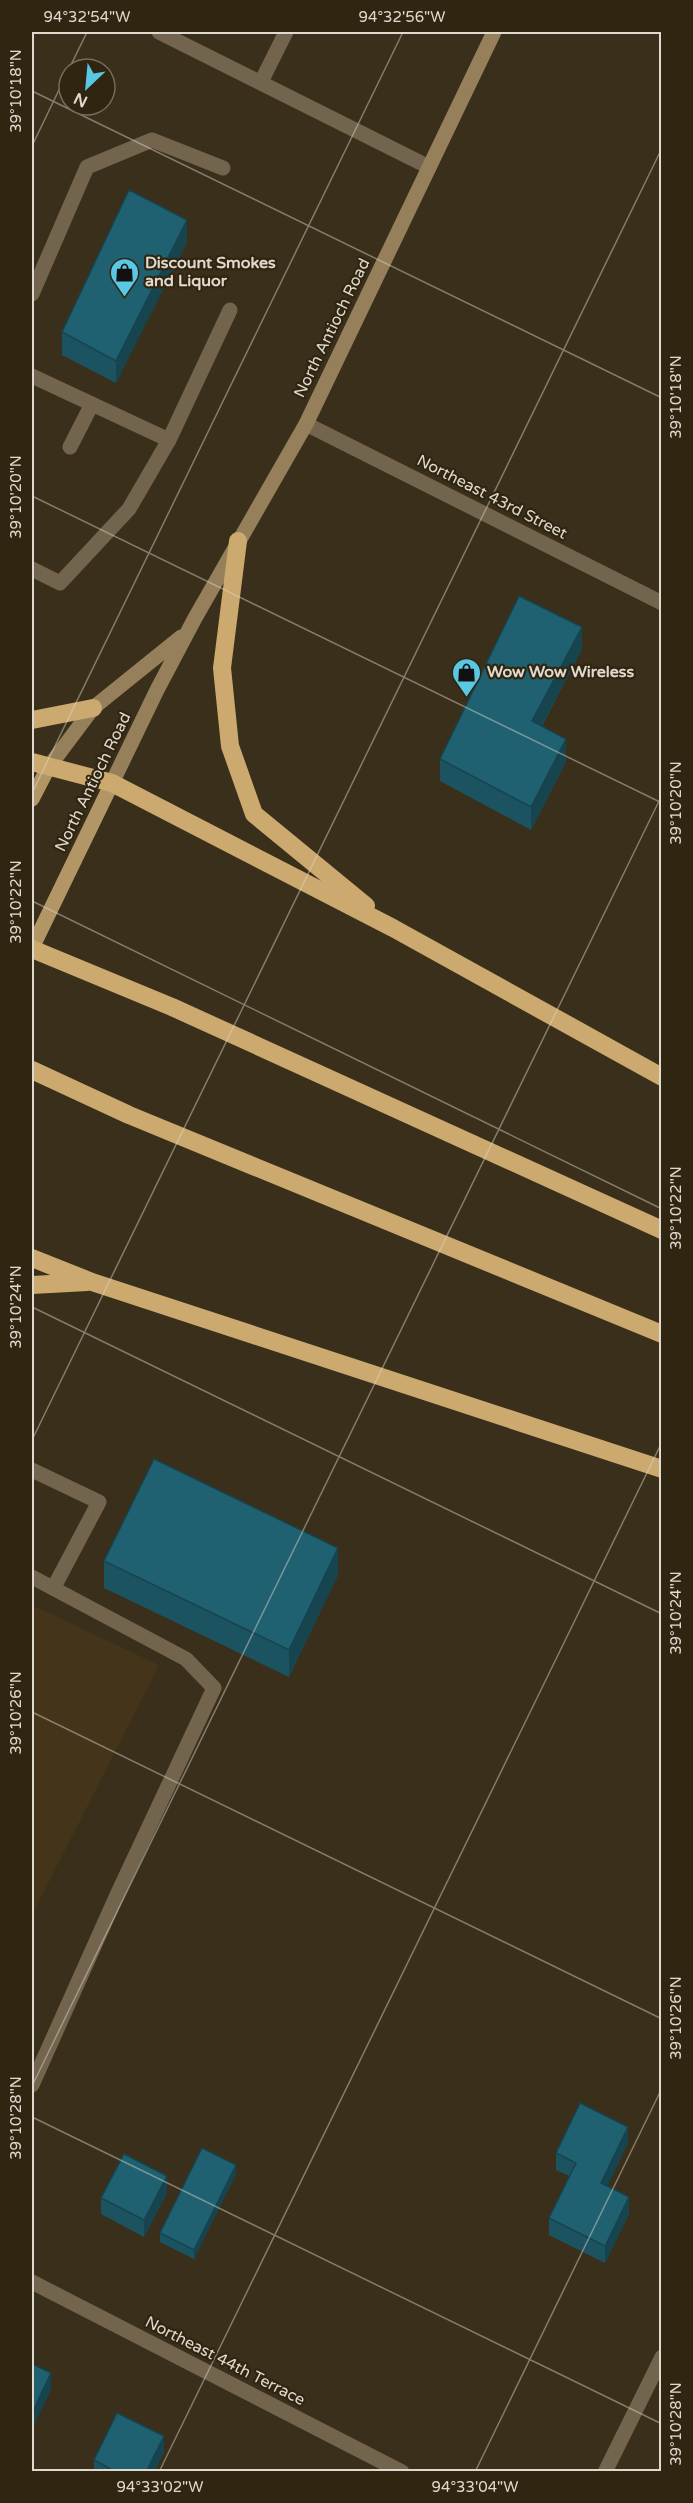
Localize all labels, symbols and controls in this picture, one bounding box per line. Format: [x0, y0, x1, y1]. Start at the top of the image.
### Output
text: 94°32'54"W [44, 8, 130, 26]
text: 94°32'56"W [359, 8, 445, 26]
text: 39°10'18"N [7, 49, 25, 133]
north arrow [57, 57, 117, 117]
text: N [71, 88, 91, 111]
place label: Discount Smokes and Liquor [145, 253, 276, 291]
street label: North Antioch Road [290, 255, 374, 401]
shop icon: Discount Smokes and Liquor [108, 256, 140, 298]
text: 39°10'18"N [667, 355, 685, 439]
street label: Northeast 43rd Street [413, 450, 571, 544]
text: 39°10'20"N [7, 455, 25, 539]
shop icon: Wow Wow Wireless [450, 656, 482, 698]
place label: Wow Wow Wireless [487, 662, 634, 682]
street label: North Antioch Road [51, 709, 135, 855]
text: 39°10'20"N [667, 761, 685, 845]
text: 39°10'22"N [7, 860, 25, 944]
text: 39°10'22"N [667, 1166, 685, 1250]
text: 39°10'24"N [7, 1265, 25, 1349]
text: 39°10'24"N [667, 1571, 685, 1655]
text: 39°10'26"N [7, 1671, 25, 1755]
text: 39°10'26"N [667, 1976, 685, 2060]
text: 39°10'28"N [7, 2076, 25, 2160]
street label: Northeast 44th Terrace [142, 2312, 308, 2410]
text: 39°10'28"N [667, 2382, 685, 2466]
text: 94°33'02"W [117, 2478, 203, 2496]
text: 94°33'04"W [432, 2478, 518, 2496]

